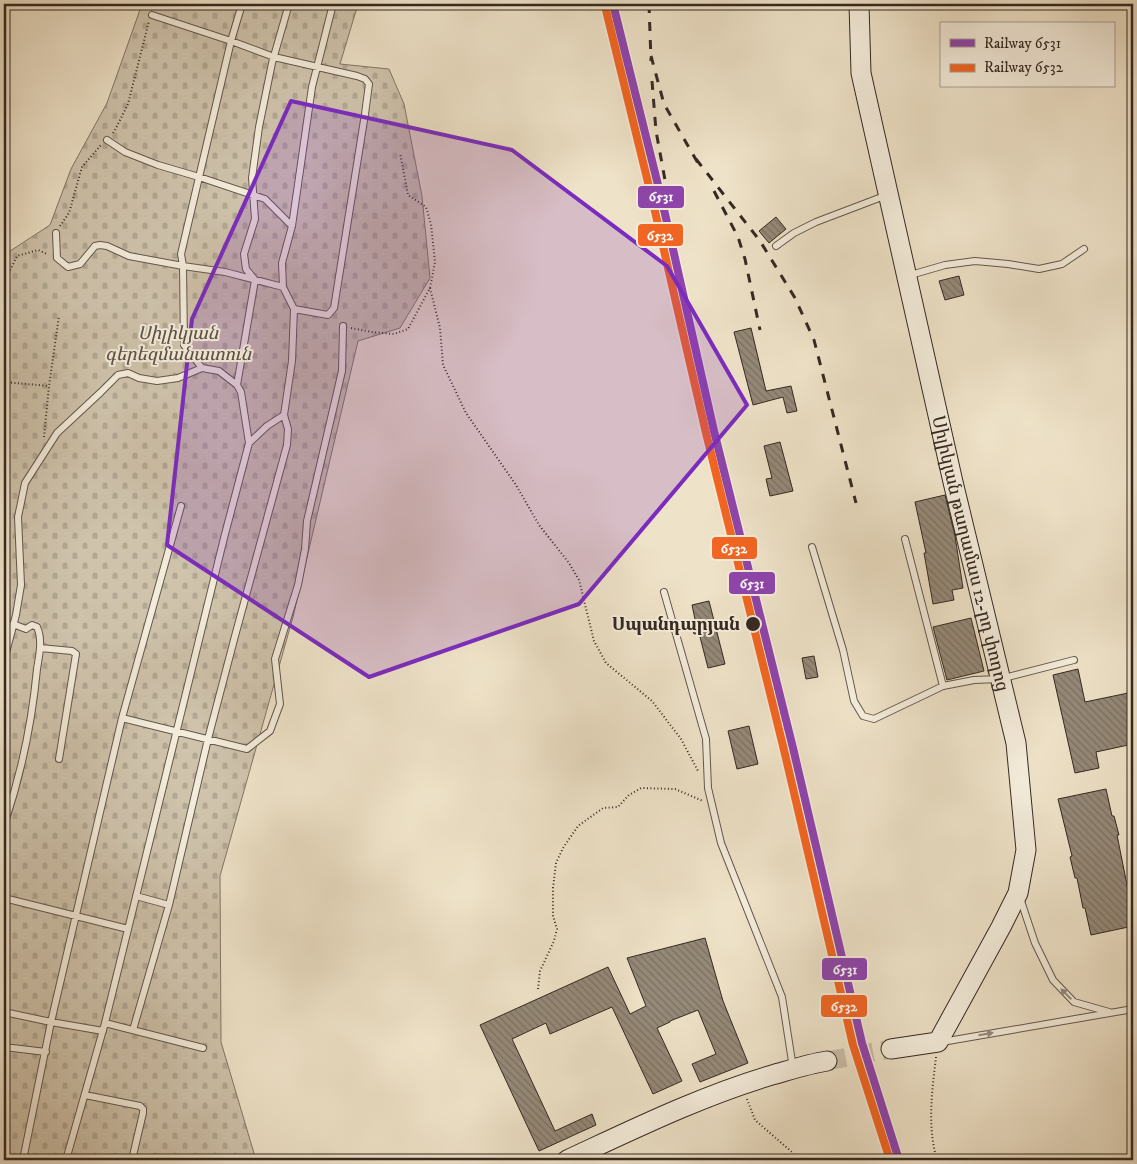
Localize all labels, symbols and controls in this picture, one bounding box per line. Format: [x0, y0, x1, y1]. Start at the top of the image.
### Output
legend [940, 22, 1114, 88]
text: Railway 6531 [984, 34, 1061, 53]
text: Railway 6532 [984, 58, 1064, 77]
line badge: 6531 [637, 185, 685, 209]
text: 6531 [649, 188, 673, 206]
line badge: 6532 [637, 223, 684, 247]
text: 6532 [647, 227, 674, 245]
park label: Սիլիկյան գերեզմանատուն [105, 323, 252, 366]
street label: Սիլիկյան թաղամաս 12-րդ փողոց [926, 414, 1013, 694]
line badge: 6532 [711, 536, 758, 560]
text: 6532 [721, 540, 748, 558]
line badge: 6531 [728, 571, 776, 595]
text: 6531 [740, 575, 764, 593]
place label: Սպանդարյան [612, 614, 740, 636]
marker: Սպանդարյան [744, 615, 762, 633]
line badge: 6531 [821, 957, 868, 981]
text: 6531 [833, 961, 857, 979]
one-way arrow [1060, 988, 1072, 1000]
line badge: 6532 [820, 994, 868, 1018]
text: 6532 [831, 998, 858, 1016]
one-way arrow [979, 1029, 995, 1037]

